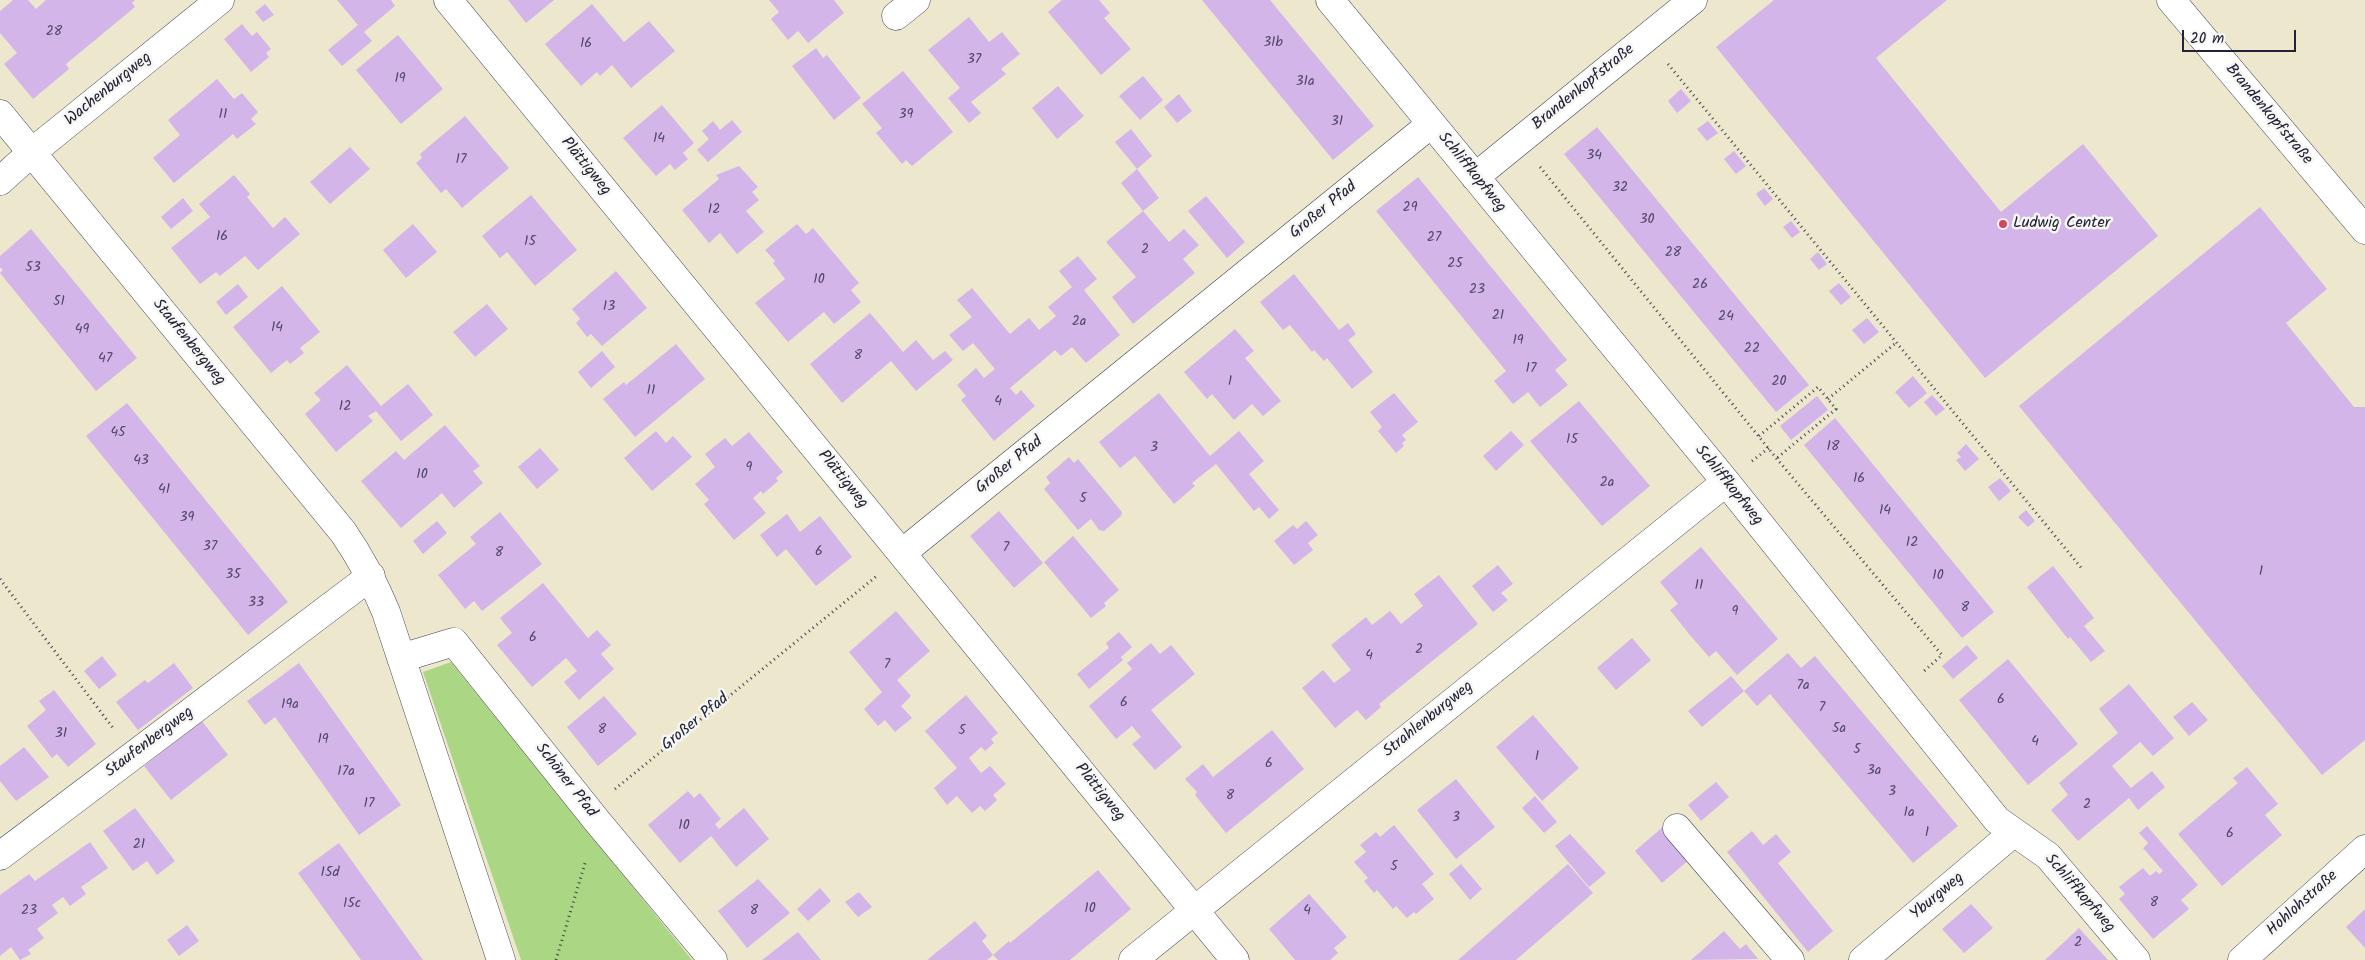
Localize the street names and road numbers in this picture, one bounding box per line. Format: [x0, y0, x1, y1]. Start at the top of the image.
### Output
street label: Brandenkopfstraße [1529, 41, 1639, 135]
street label: Wachenburgweg [62, 49, 156, 131]
street label: Brandenkopfstraße [2220, 61, 2316, 169]
street label: Schliffkopfweg [1433, 129, 1509, 217]
street label: Plättigweg [556, 134, 614, 200]
street label: Großer Pfad [1287, 178, 1361, 244]
street label: Staufenbergweg [147, 296, 229, 390]
street label: Großer Pfad [973, 433, 1047, 499]
street label: Schliffkopfweg [1690, 442, 1766, 530]
street label: Plättigweg [813, 447, 871, 513]
street label: Strahlenburgweg [1380, 678, 1478, 762]
street label: Großer Pfad [659, 690, 733, 756]
street label: Staufenbergweg [102, 704, 198, 782]
street label: Schöner Pfad [530, 740, 600, 822]
street label: Plättigweg [1070, 760, 1128, 826]
street label: Schliffkopfweg [2040, 851, 2118, 937]
street label: Hohlohstraße [2264, 867, 2342, 941]
street label: Yburgweg [1907, 869, 1969, 925]

